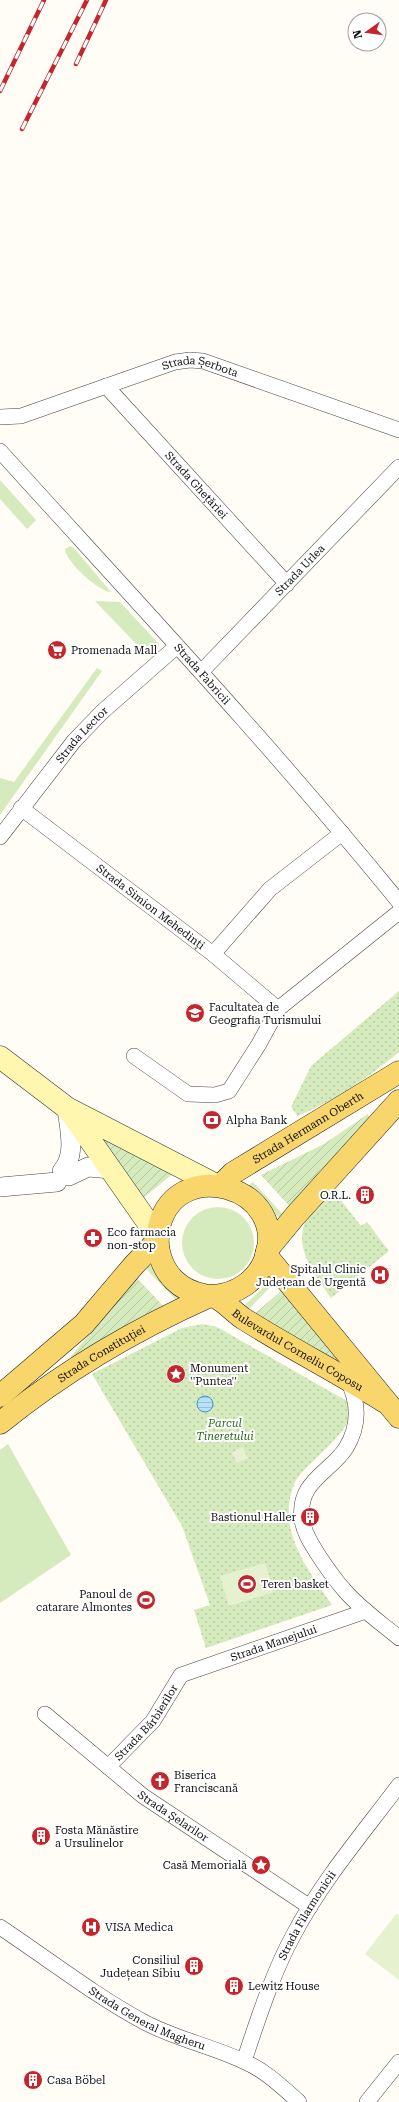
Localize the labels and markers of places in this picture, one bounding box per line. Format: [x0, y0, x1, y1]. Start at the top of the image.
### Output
supermarket icon: Promenada Mall [46, 639, 68, 661]
place label: Promenada Mall [71, 644, 158, 657]
place label: Facultatea de Geografia Turismului [209, 1001, 322, 1027]
school or university icon: Facultatea de Geografia Turismului [184, 1002, 206, 1024]
bank icon: Alpha Bank [201, 1109, 223, 1131]
place label: Alpha Bank [226, 1114, 287, 1127]
building icon: O.R.L. [354, 1184, 376, 1206]
place label: O.R.L. [320, 1189, 351, 1202]
place label: Eco farmacia non-stop [107, 1226, 176, 1252]
pharmacy icon: Eco farmacia non-stop [82, 1227, 104, 1249]
place label: Spitalul Clinic Județean de Urgentă [256, 1263, 366, 1290]
hospital icon: Spitalul Clinic Județean de Urgentă [369, 1264, 391, 1286]
place label: Monument ''Puntea'' [190, 1362, 248, 1388]
place icon: Monument ''Puntea'' [165, 1363, 187, 1385]
building icon: Bastionul Haller [299, 1506, 321, 1528]
place label: Bastionul Haller [211, 1511, 296, 1524]
sports icon: Teren basket [236, 1573, 258, 1595]
place label: Teren basket [261, 1578, 329, 1591]
place label: Panoul de catarare Almontes [36, 1588, 132, 1614]
sports icon: Panoul de catarare Almontes [135, 1589, 157, 1611]
place label: Biserica Franciscană [174, 1769, 238, 1795]
church icon: Biserica Franciscană [149, 1770, 171, 1792]
place label: Fosta Mănăstire a Ursulinelor [55, 1824, 139, 1850]
building icon: Fosta Mănăstire a Ursulinelor [30, 1825, 52, 1847]
place icon: Casă Memorială [250, 1854, 272, 1876]
place label: Casă Memorială [163, 1859, 247, 1872]
hospital icon: VISA Medica [80, 1916, 102, 1938]
place label: VISA Medica [105, 1921, 173, 1934]
place label: Consiliul Județean Sibiu [100, 1954, 181, 1981]
building icon: Consiliul Județean Sibiu [183, 1955, 205, 1977]
building icon: Lewitz House [223, 1975, 245, 1997]
place label: Lewitz House [248, 1980, 319, 1993]
building icon: Casa Böbel [22, 2069, 44, 2091]
place label: Casa Böbel [47, 2074, 106, 2087]

